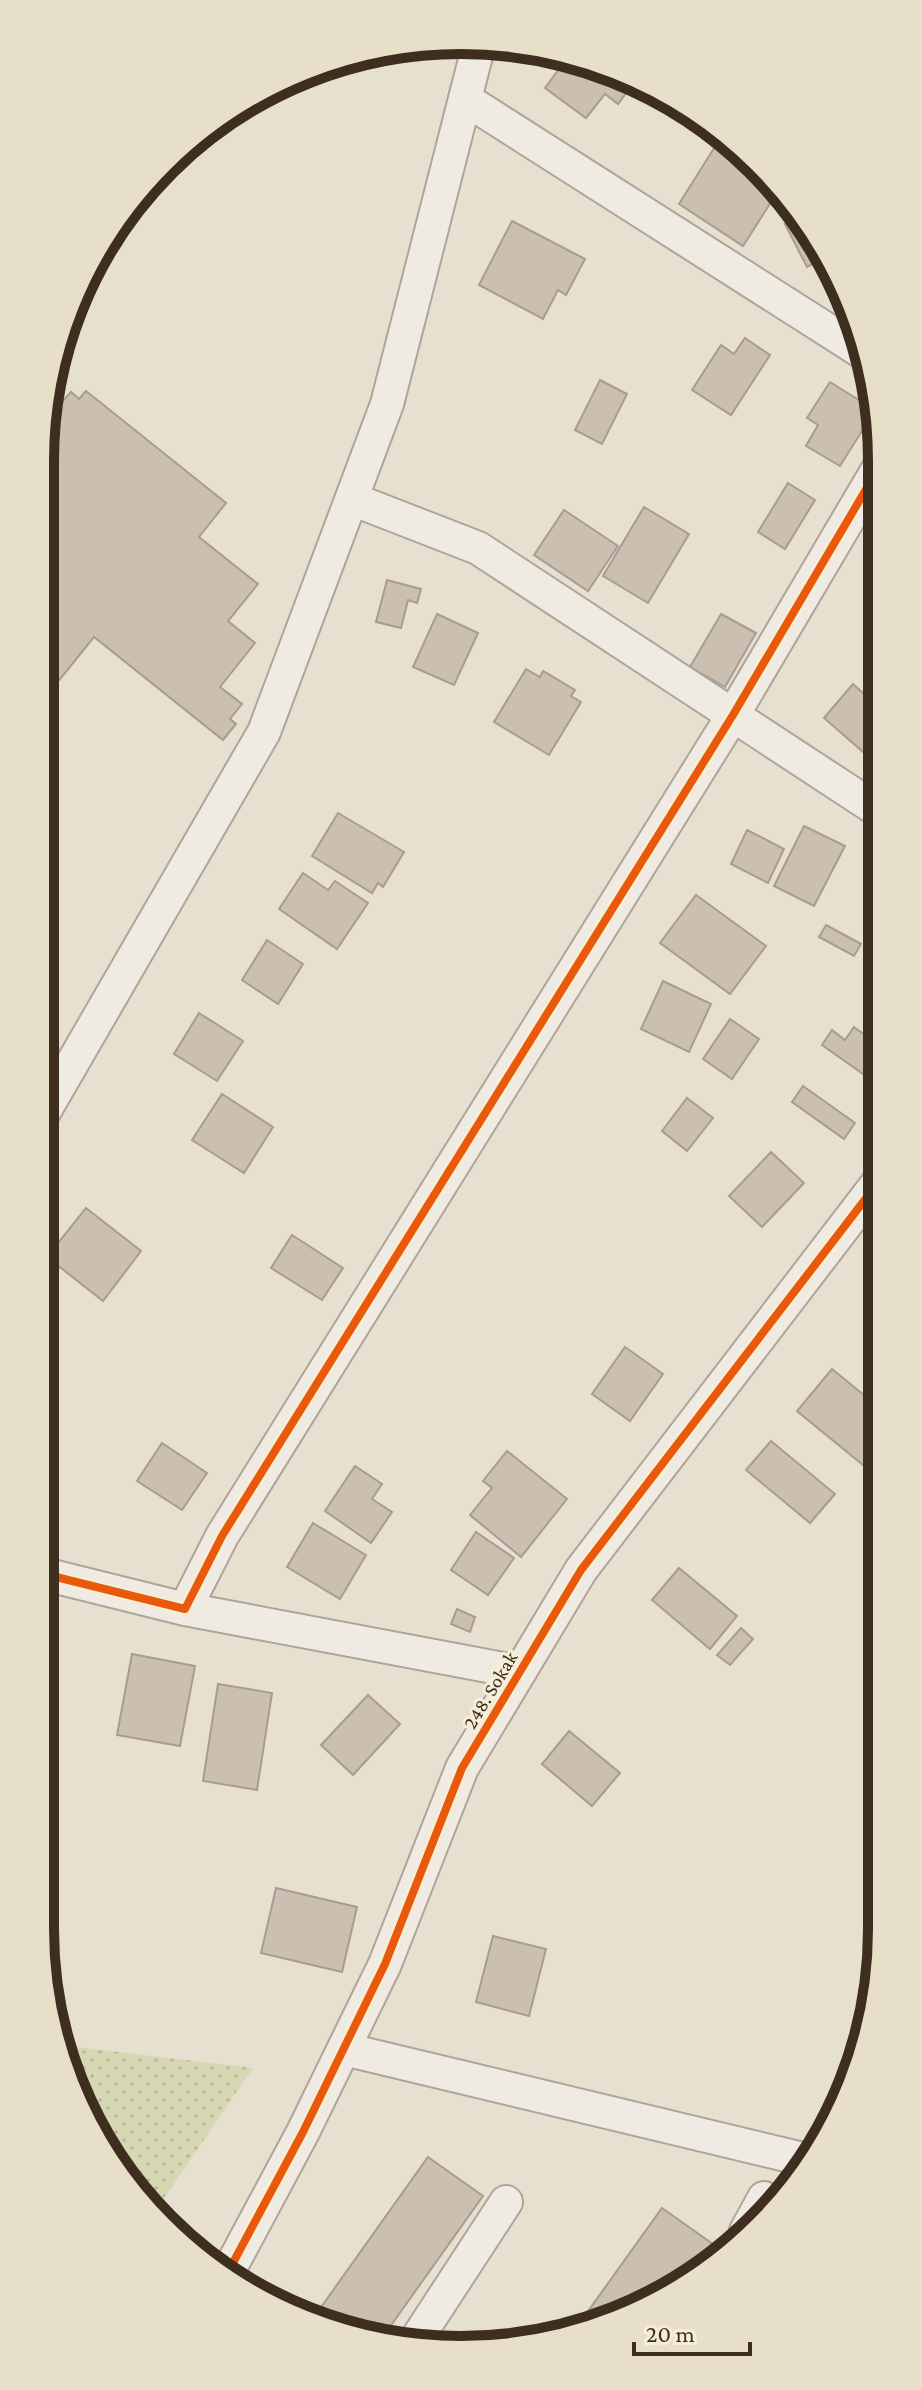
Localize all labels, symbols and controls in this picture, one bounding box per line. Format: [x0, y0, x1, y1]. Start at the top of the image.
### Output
street label: 248. Sokak [458, 1647, 522, 1733]
scale bar [634, 2306, 750, 2356]
text: 20 m [646, 2320, 695, 2347]

